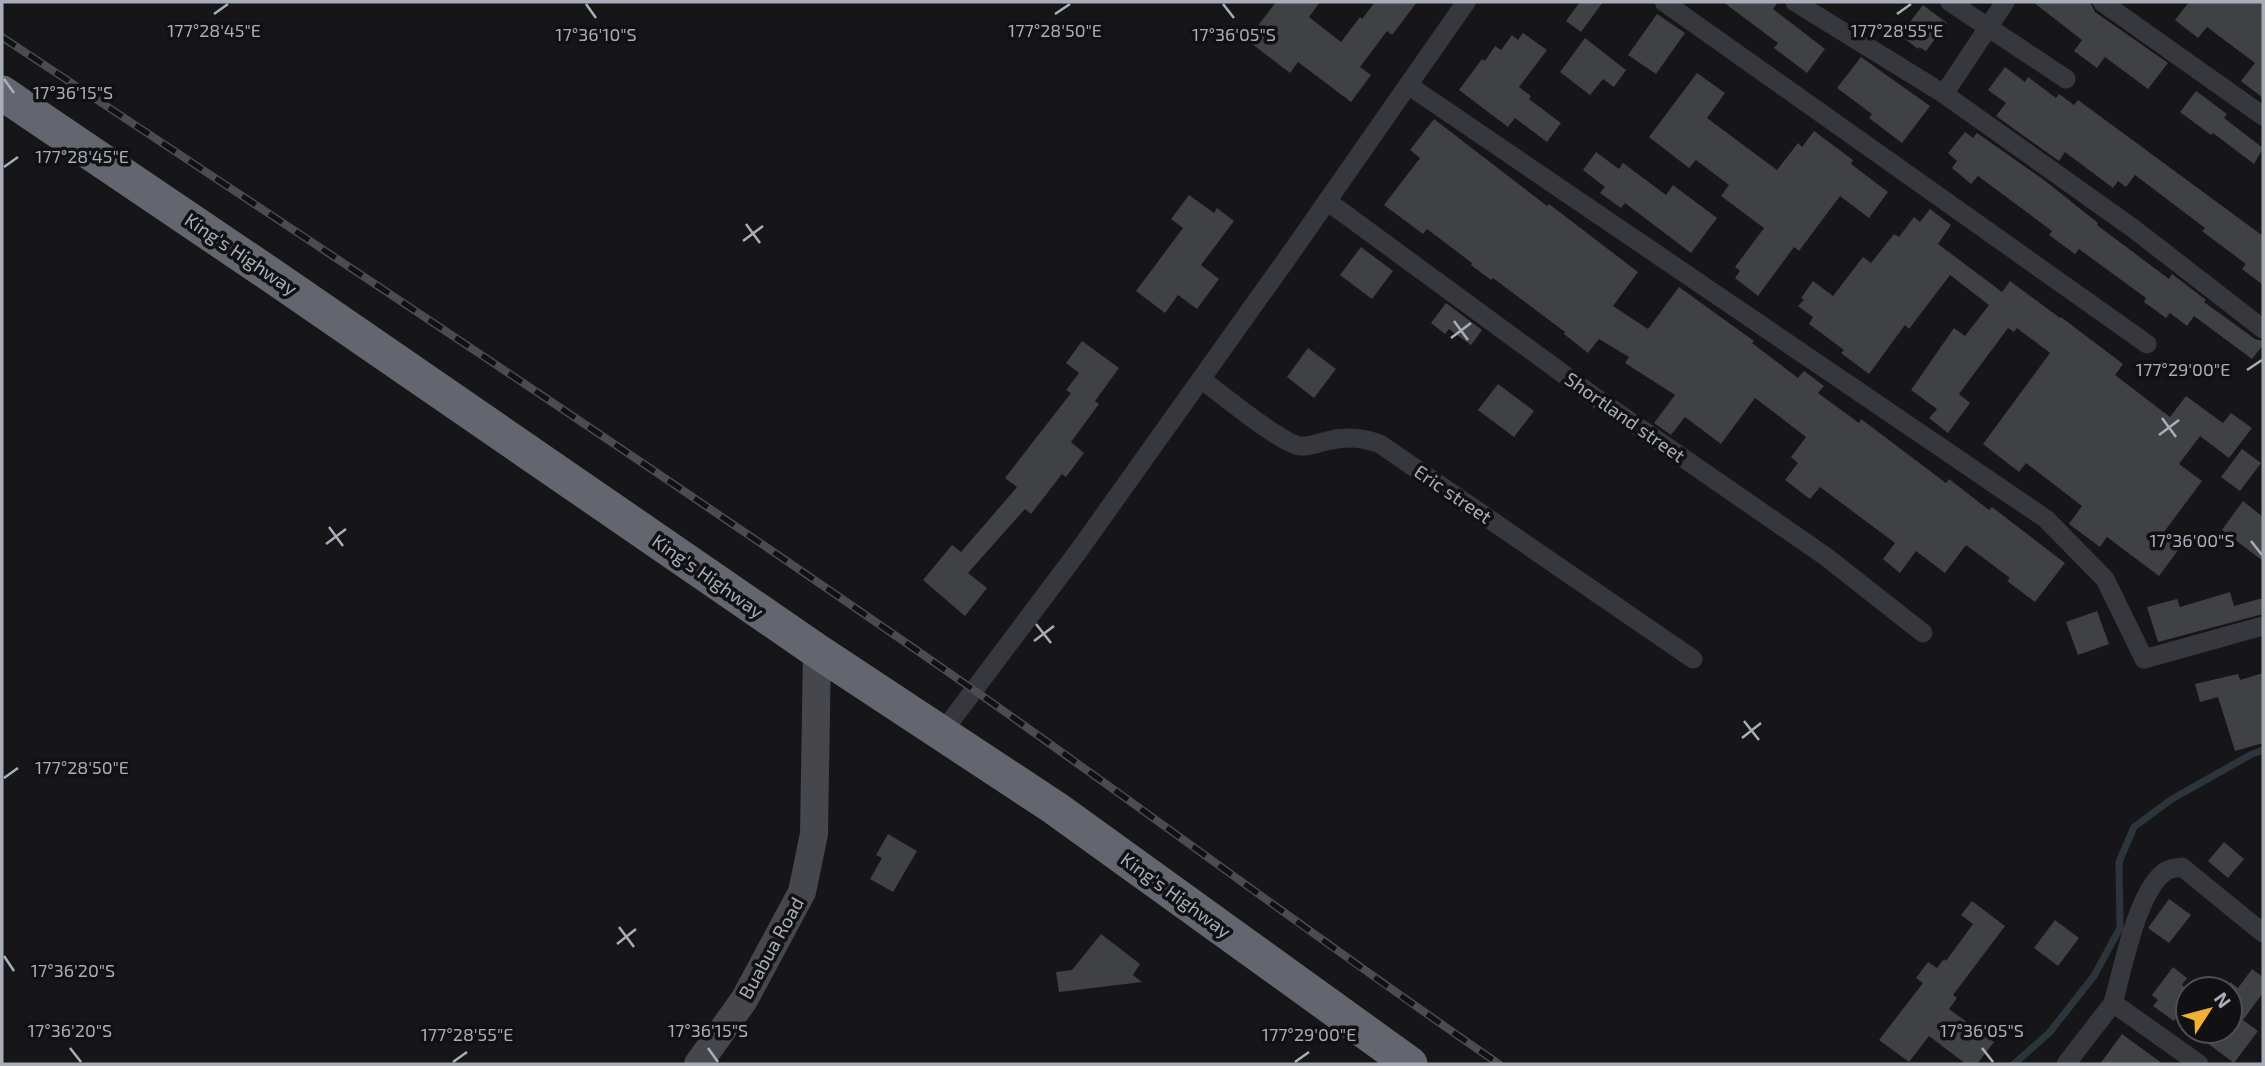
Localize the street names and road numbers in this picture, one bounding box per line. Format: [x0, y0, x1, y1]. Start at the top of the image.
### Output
street label: King's Highway [181, 208, 302, 300]
street label: Shortland street [1561, 367, 1690, 467]
street label: Eric street [1410, 459, 1496, 528]
street label: King's Highway [648, 529, 768, 622]
street label: King's Highway [1117, 847, 1236, 942]
street label: Buabua Road [733, 893, 808, 1003]

